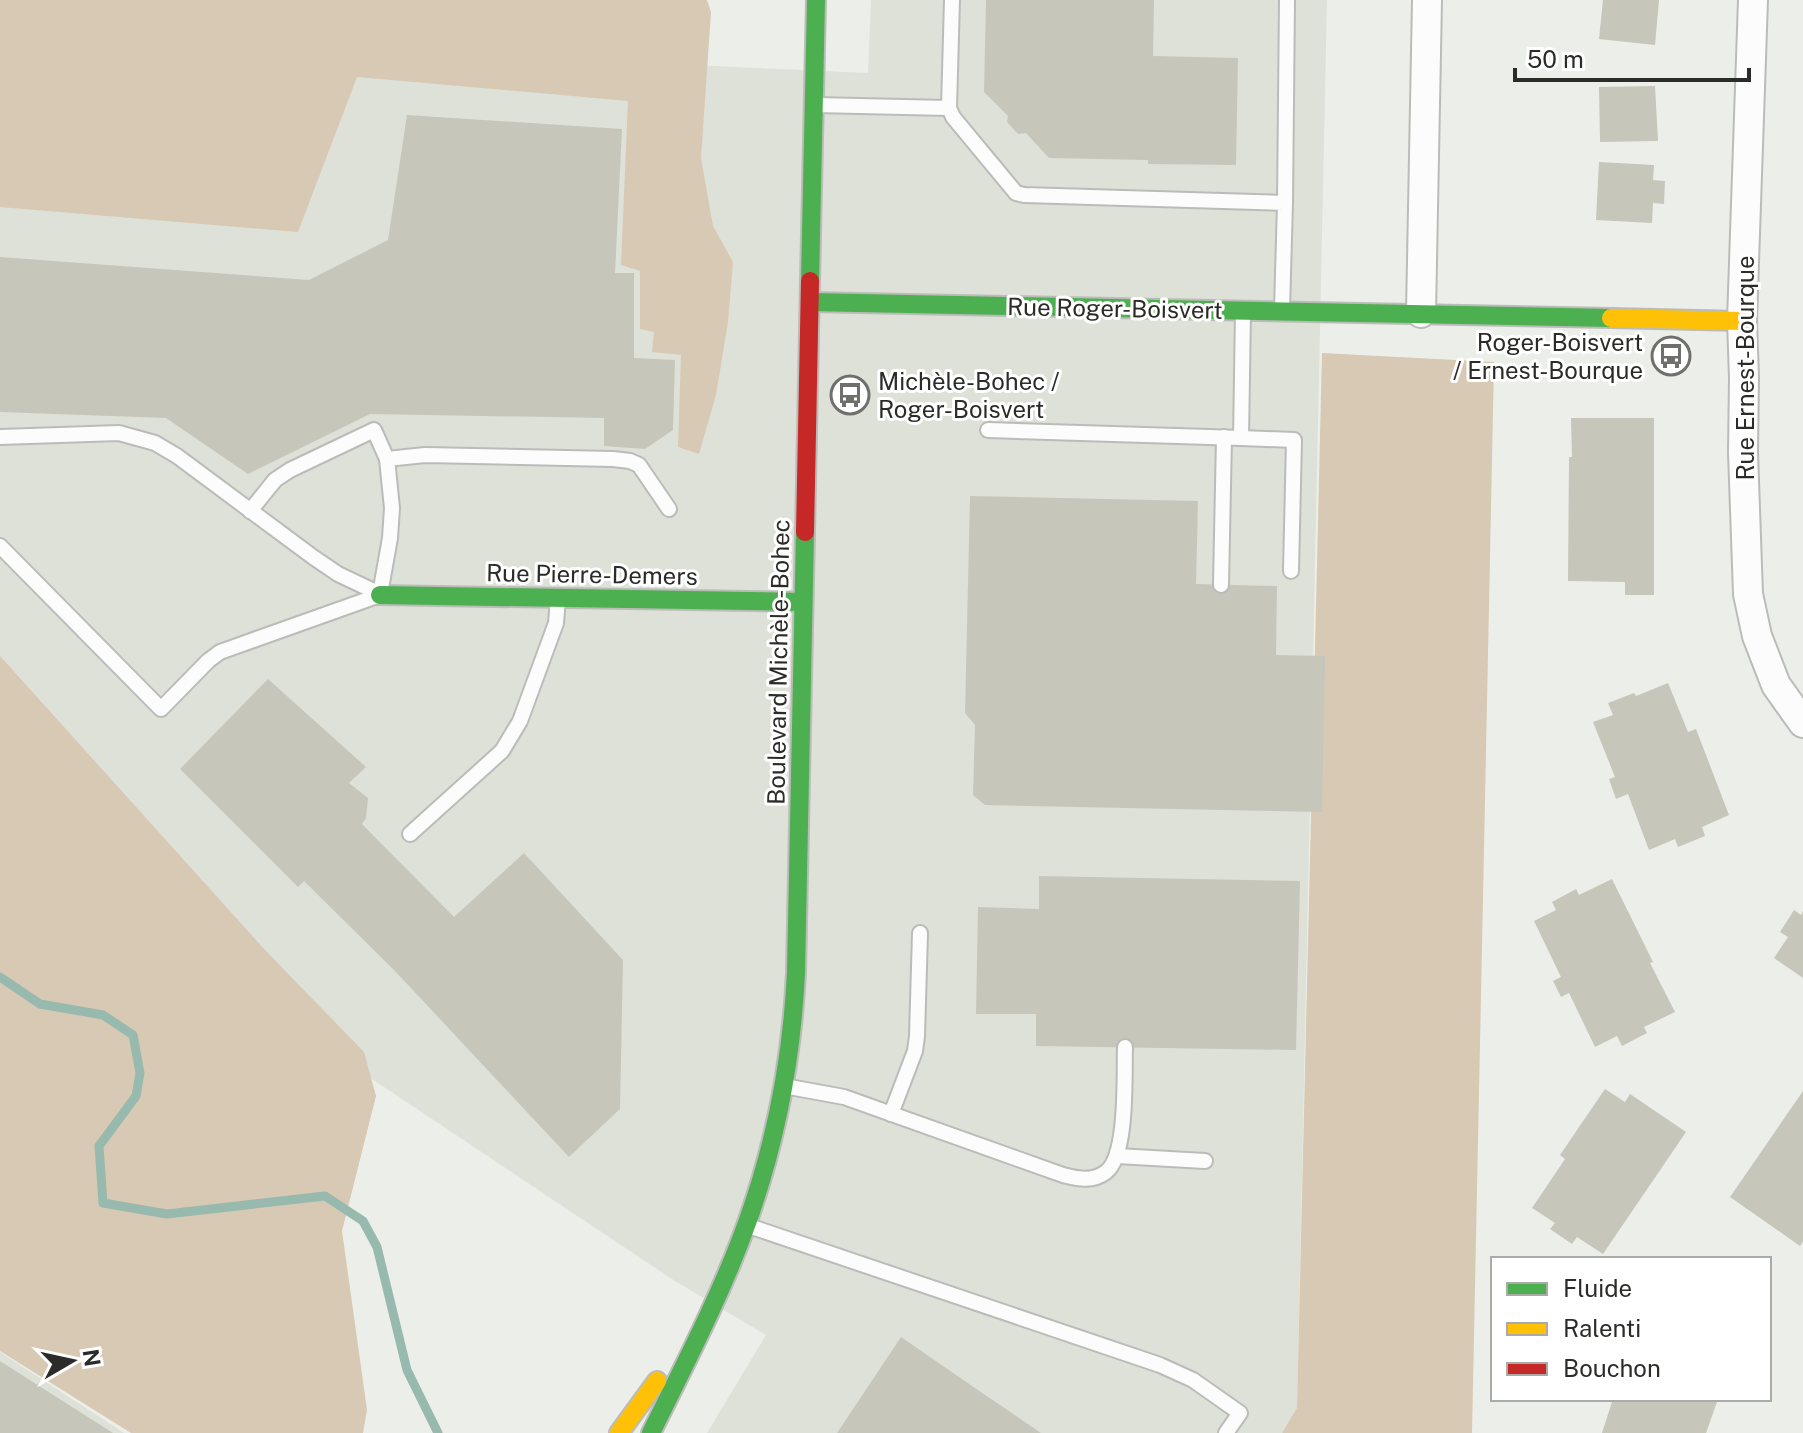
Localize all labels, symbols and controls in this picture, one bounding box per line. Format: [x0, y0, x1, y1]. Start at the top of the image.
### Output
scale bar [1515, 32, 1749, 82]
text: 50 m [1527, 45, 1584, 73]
street label: Rue Ernest-Bourque [1731, 255, 1759, 481]
street label: Rue Roger-Boisvert [1007, 292, 1223, 324]
place label: Roger-Boisvert / Ernest-Bourque [1453, 328, 1643, 384]
bus stop icon: Roger-Boisvert / Ernest-Bourque [1650, 335, 1692, 377]
place label: Michèle-Bohec / Roger-Boisvert [878, 367, 1060, 423]
bus stop icon: Michèle-Bohec / Roger-Boisvert [829, 374, 871, 416]
street label: Boulevard Michèle-Bohec [762, 519, 794, 805]
street label: Rue Pierre-Demers [486, 558, 698, 590]
legend [1491, 1257, 1771, 1401]
text: Fluide [1563, 1274, 1632, 1302]
text: Ralenti [1563, 1314, 1641, 1342]
north arrow [32, 1321, 112, 1401]
text: N [78, 1347, 106, 1368]
text: Bouchon [1563, 1354, 1661, 1382]

